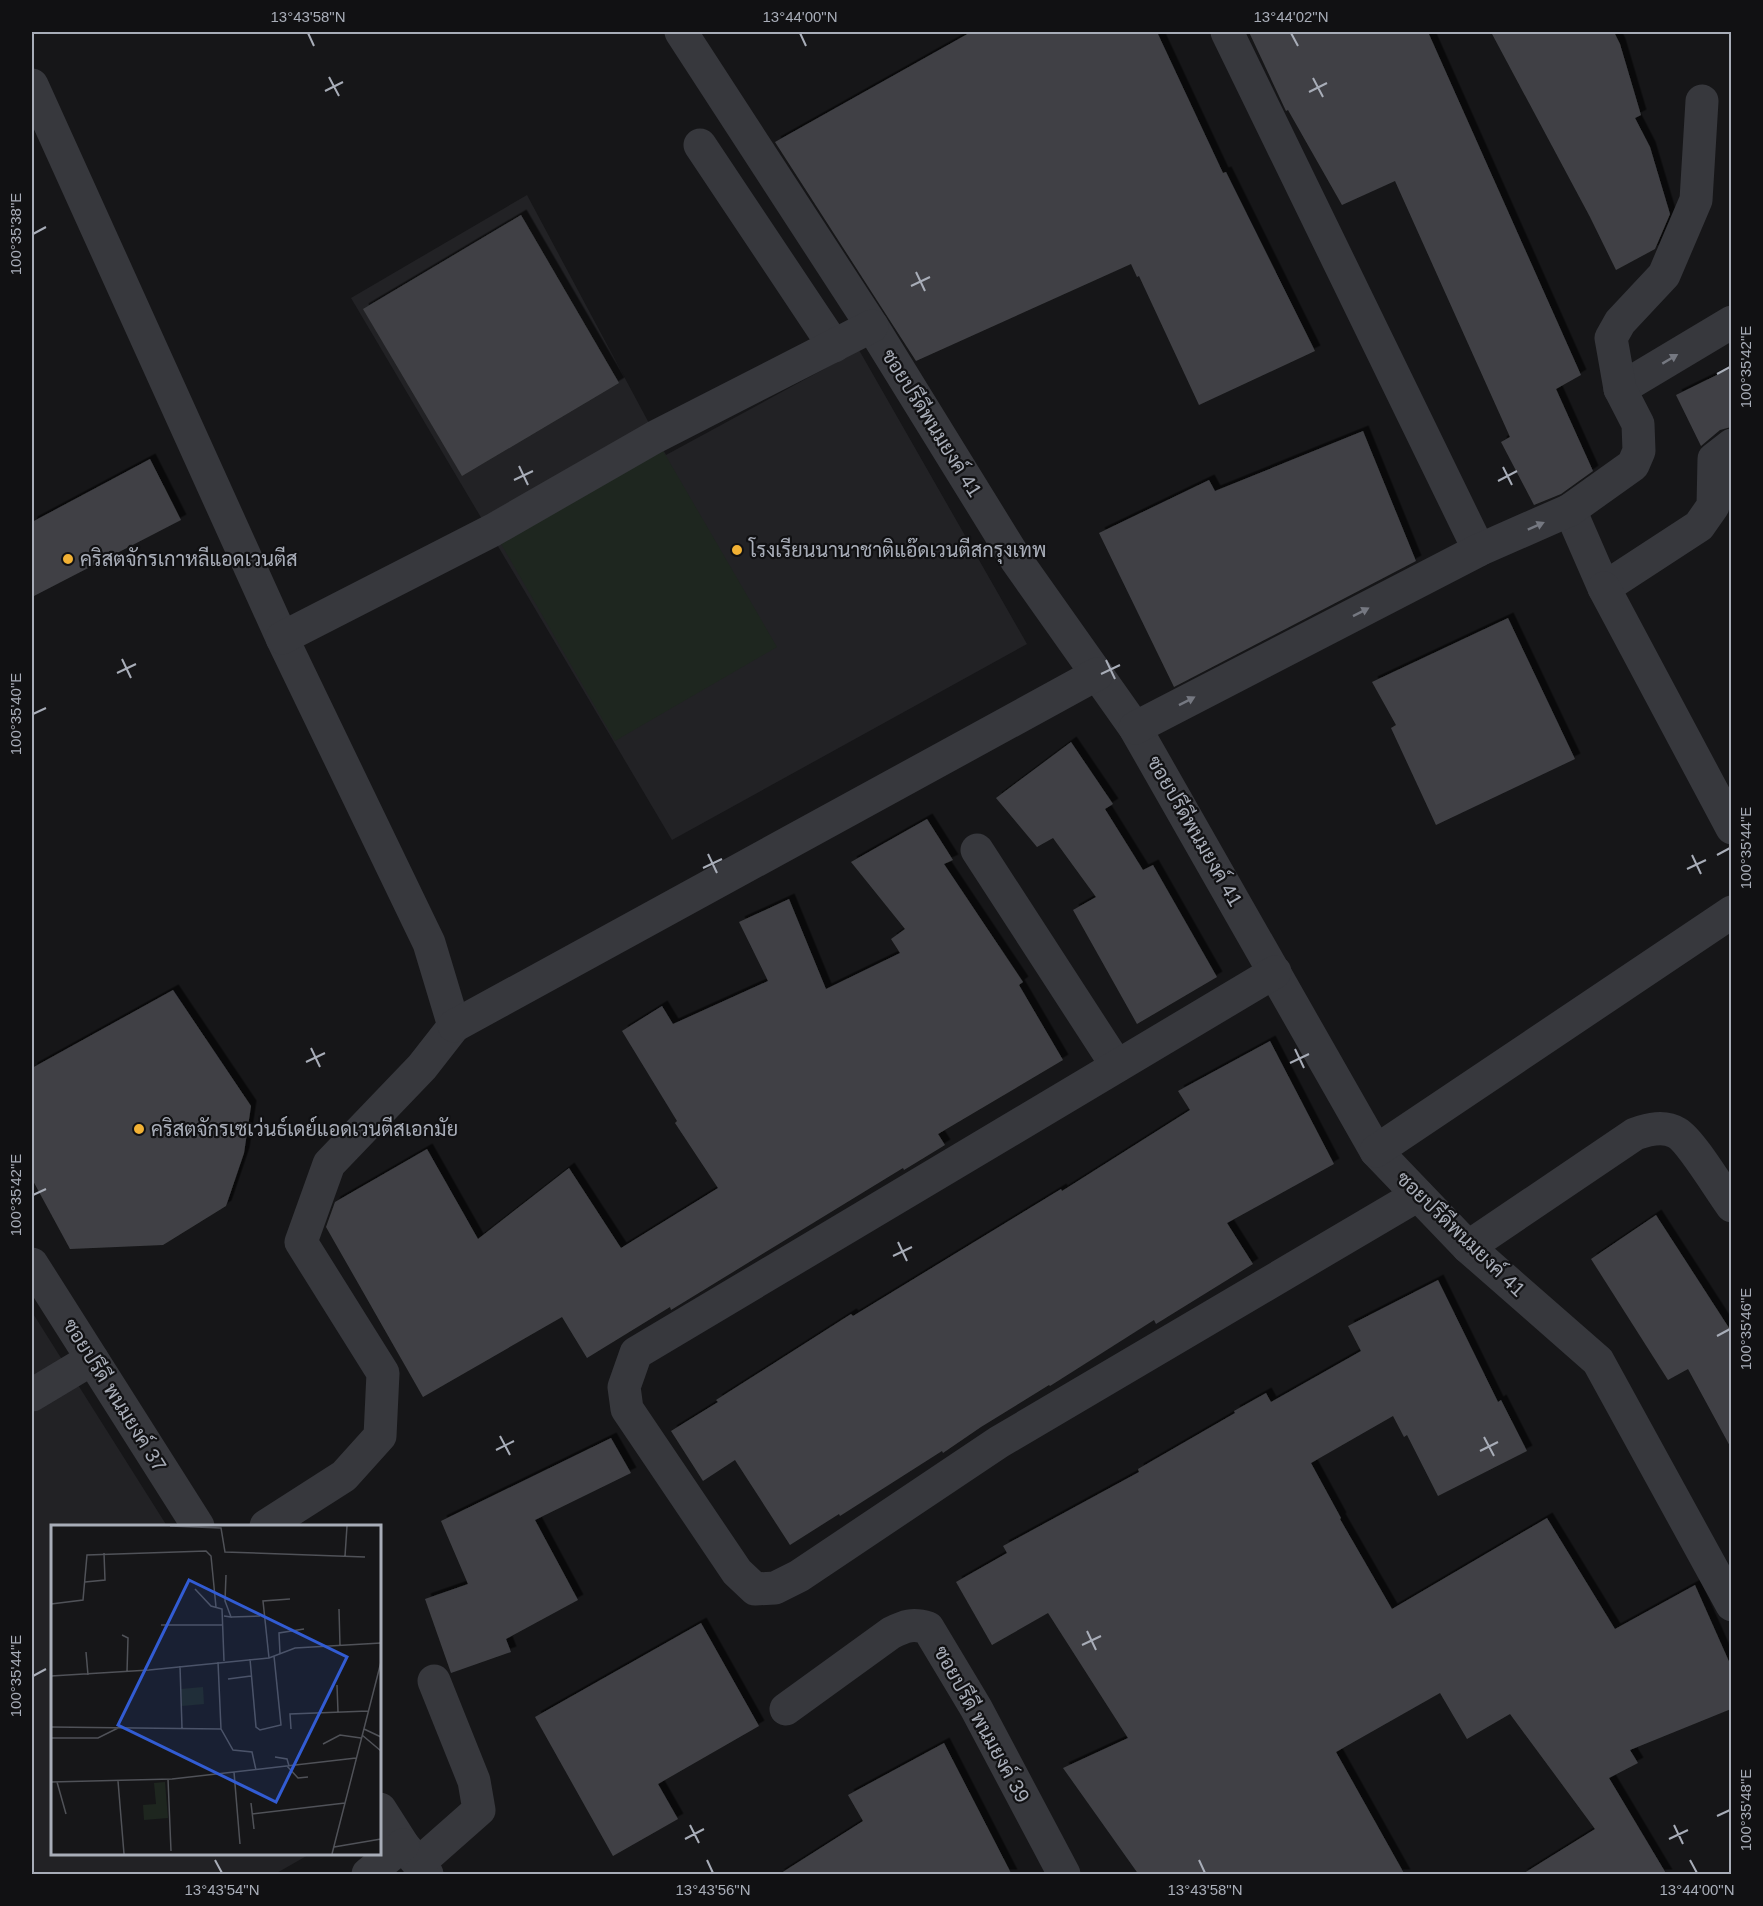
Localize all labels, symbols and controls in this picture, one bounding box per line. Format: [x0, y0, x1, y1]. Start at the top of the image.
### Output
text: 13°43'58"N [270, 8, 346, 25]
text: 13°44'00"N [762, 8, 838, 25]
text: 13°44'02"N [1253, 8, 1329, 25]
text: 100°35'38"E [7, 193, 24, 275]
text: 100°35'42"E [1737, 326, 1754, 408]
street label: ซอยปรีดีพนมยงค์ 41 [878, 344, 989, 501]
one-way arrow [1662, 354, 1679, 364]
one-way arrow [1527, 521, 1545, 531]
place label: โรงเรียนนานาชาติแอ๊ดเวนตีสกรุงเทพ [748, 537, 1046, 564]
marker: โรงเรียนนานาชาติแอ๊ดเวนตีสกรุงเทพ [730, 543, 744, 557]
place label: คริสตจักรเกาหลีแอดเวนตีส [80, 546, 298, 570]
marker: คริสตจักรเกาหลีแอดเวนตีส [61, 552, 75, 566]
one-way arrow [1352, 607, 1370, 617]
text: 100°35'40"E [7, 673, 24, 755]
one-way arrow [1179, 696, 1196, 706]
street label: ซอยปรีดีพนมยงค์ 41 [1143, 750, 1250, 910]
text: 100°35'44"E [1737, 807, 1754, 889]
place label: คริสตจักรเซเว่นธ์เดย์แอดเวนตีสเอกมัย [151, 1115, 458, 1140]
marker: คริสตจักรเซเว่นธ์เดย์แอดเวนตีสเอกมัย [132, 1122, 146, 1136]
text: 100°35'42"E [7, 1154, 24, 1236]
street label: ซอยปรีดีพนมยงค์ 41 [1392, 1165, 1532, 1301]
text: 100°35'46"E [1737, 1288, 1754, 1370]
street label: ซอยปรีดี พนมยงค์ 37 [59, 1313, 173, 1475]
inset map [51, 1525, 381, 1855]
text: 100°35'44"E [7, 1635, 24, 1717]
street label: ซอยปรีดี พนมยงค์ 39 [930, 1640, 1037, 1806]
text: 100°35'48"E [1737, 1769, 1754, 1851]
text: 13°43'54"N [184, 1881, 260, 1898]
text: 13°43'56"N [675, 1881, 751, 1898]
text: 13°43'58"N [1167, 1881, 1243, 1898]
text: 13°44'00"N [1659, 1881, 1735, 1898]

